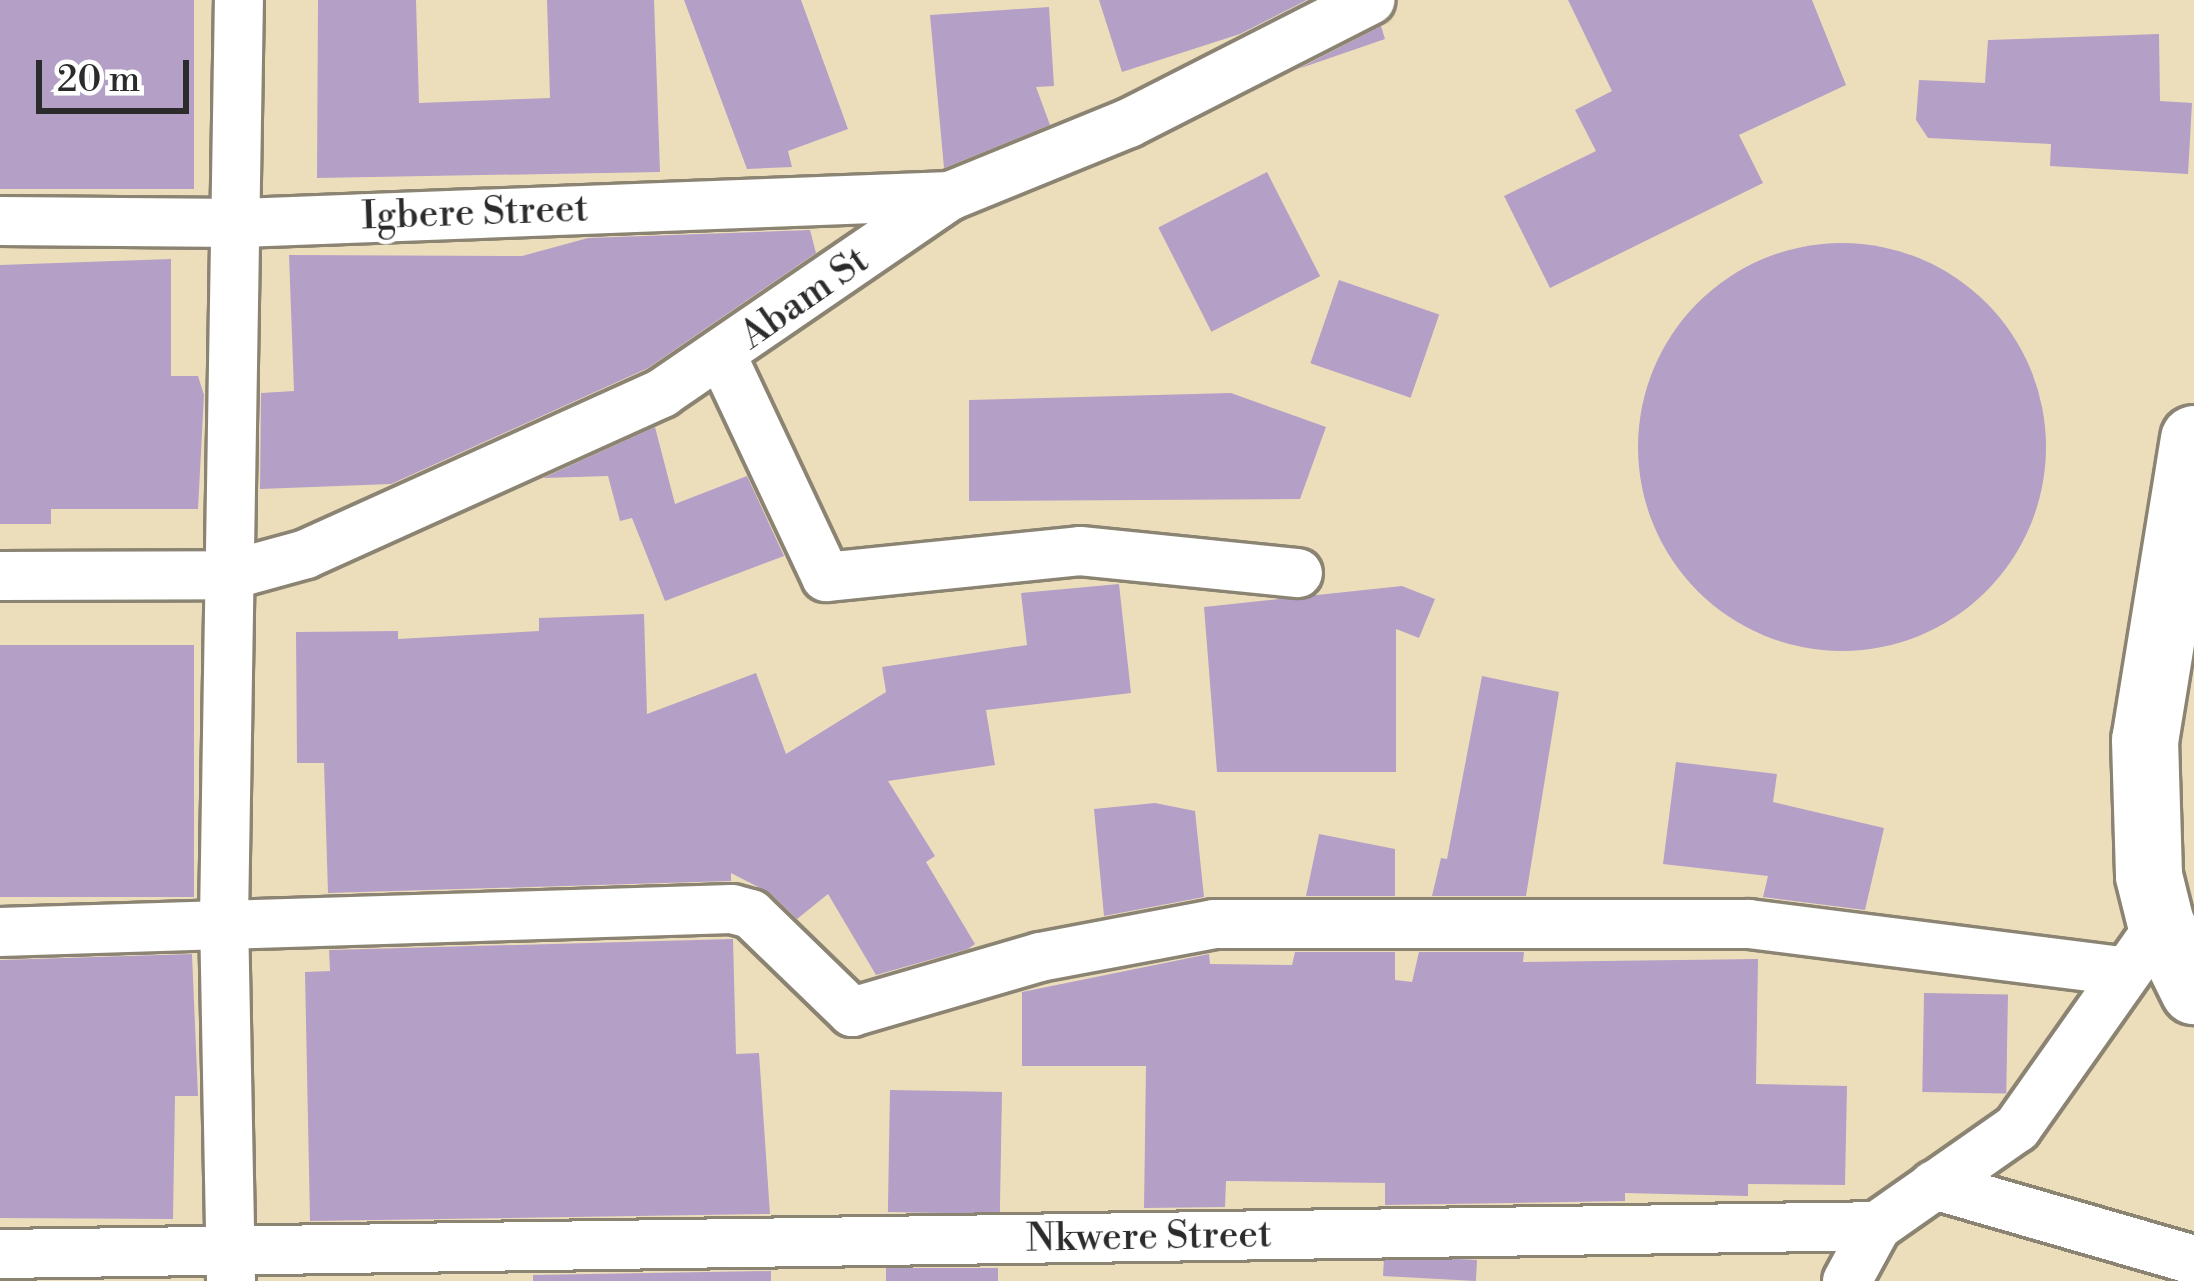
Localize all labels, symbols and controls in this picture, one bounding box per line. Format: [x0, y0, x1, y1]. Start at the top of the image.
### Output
scale bar [42, 36, 195, 110]
text: 20 m [57, 58, 140, 103]
street label: Igbere Street [361, 187, 589, 241]
street label: Abam St [732, 238, 878, 360]
street label: Nkwere Street [1026, 1212, 1272, 1264]

